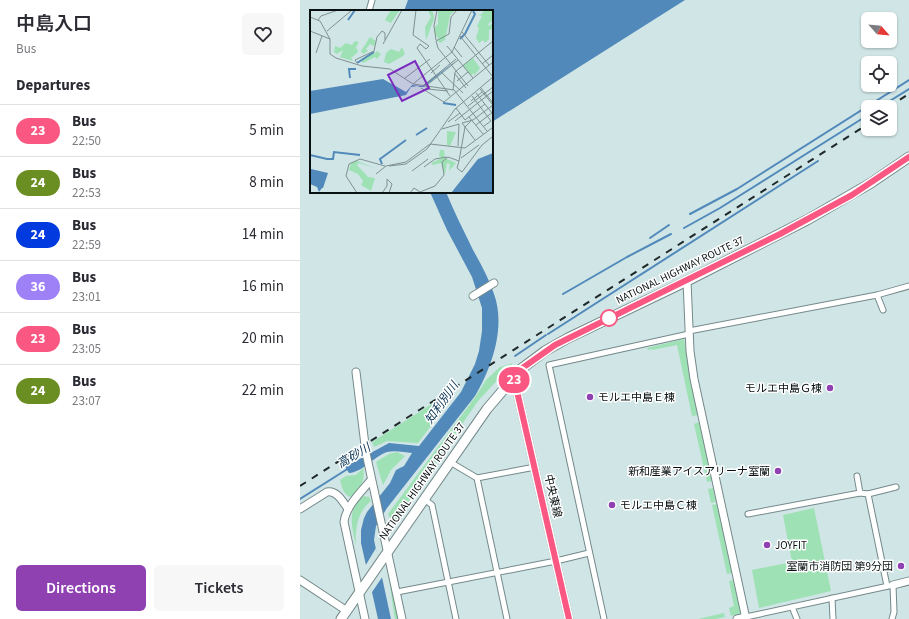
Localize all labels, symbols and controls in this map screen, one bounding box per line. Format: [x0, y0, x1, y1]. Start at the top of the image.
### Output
inset map [310, 10, 493, 193]
text: 中島入口 [16, 11, 92, 38]
north arrow [861, 12, 897, 48]
map controls [861, 12, 897, 136]
button: heart [242, 13, 284, 55]
text: Bus [16, 40, 36, 58]
button: locate [861, 56, 897, 92]
text: Departures [16, 75, 90, 96]
button: layers [861, 100, 897, 136]
text: Bus [72, 111, 96, 132]
text: 5 min [249, 120, 284, 141]
text: 23 [31, 121, 45, 141]
text: 22:50 [72, 132, 101, 150]
text: Bus [72, 163, 96, 184]
text: 8 min [249, 172, 284, 193]
text: 24 [31, 173, 45, 193]
text: 22:53 [72, 184, 101, 202]
text: Bus [72, 215, 96, 236]
text: 14 min [242, 224, 284, 245]
text: 24 [31, 225, 45, 245]
street label: NATIONAL HIGHWAY ROUTE 37 [614, 232, 746, 308]
text: 22:59 [72, 236, 101, 254]
text: Bus [72, 267, 96, 288]
text: 16 min [242, 276, 284, 297]
text: 36 [31, 277, 45, 297]
text: 23:01 [72, 288, 101, 306]
unlabelled marker [600, 309, 618, 327]
text: Bus [72, 319, 96, 340]
text: 20 min [242, 328, 284, 349]
text: 23 [31, 329, 45, 349]
text: 23:05 [72, 340, 101, 358]
line badge: 23 [496, 367, 532, 393]
text: 23 [507, 370, 521, 390]
text: Bus [72, 371, 96, 392]
water label: 知利別川 [421, 377, 464, 428]
text: 22 min [242, 380, 284, 401]
text: 24 [31, 381, 45, 401]
place label: モルエ中島Ｇ棟 [745, 381, 822, 396]
marker: モルエ中島Ｇ棟 [825, 383, 835, 393]
place label: モルエ中島Ｅ棟 [598, 390, 675, 405]
text: 23:07 [72, 392, 101, 410]
marker: モルエ中島Ｅ棟 [585, 392, 595, 402]
street label: NATIONAL HIGHWAY ROUTE 37 [376, 419, 468, 543]
water label: 高砂川 [334, 438, 376, 473]
place label: 新和産業アイスアリーナ室蘭 [628, 464, 770, 479]
marker: 新和産業アイスアリーナ室蘭 [773, 466, 783, 476]
street label: 中央東線 [541, 473, 565, 519]
place label: モルエ中島Ｃ棟 [620, 498, 697, 513]
marker: モルエ中島Ｃ棟 [607, 500, 617, 510]
place label: JOYFIT [775, 538, 807, 553]
marker: JOYFIT [762, 540, 772, 550]
place label: 室蘭市消防団 第9分団 [786, 559, 893, 574]
marker: 室蘭市消防団 第9分団 [896, 561, 906, 571]
button: Directions [16, 565, 146, 611]
button: Tickets [154, 565, 284, 611]

